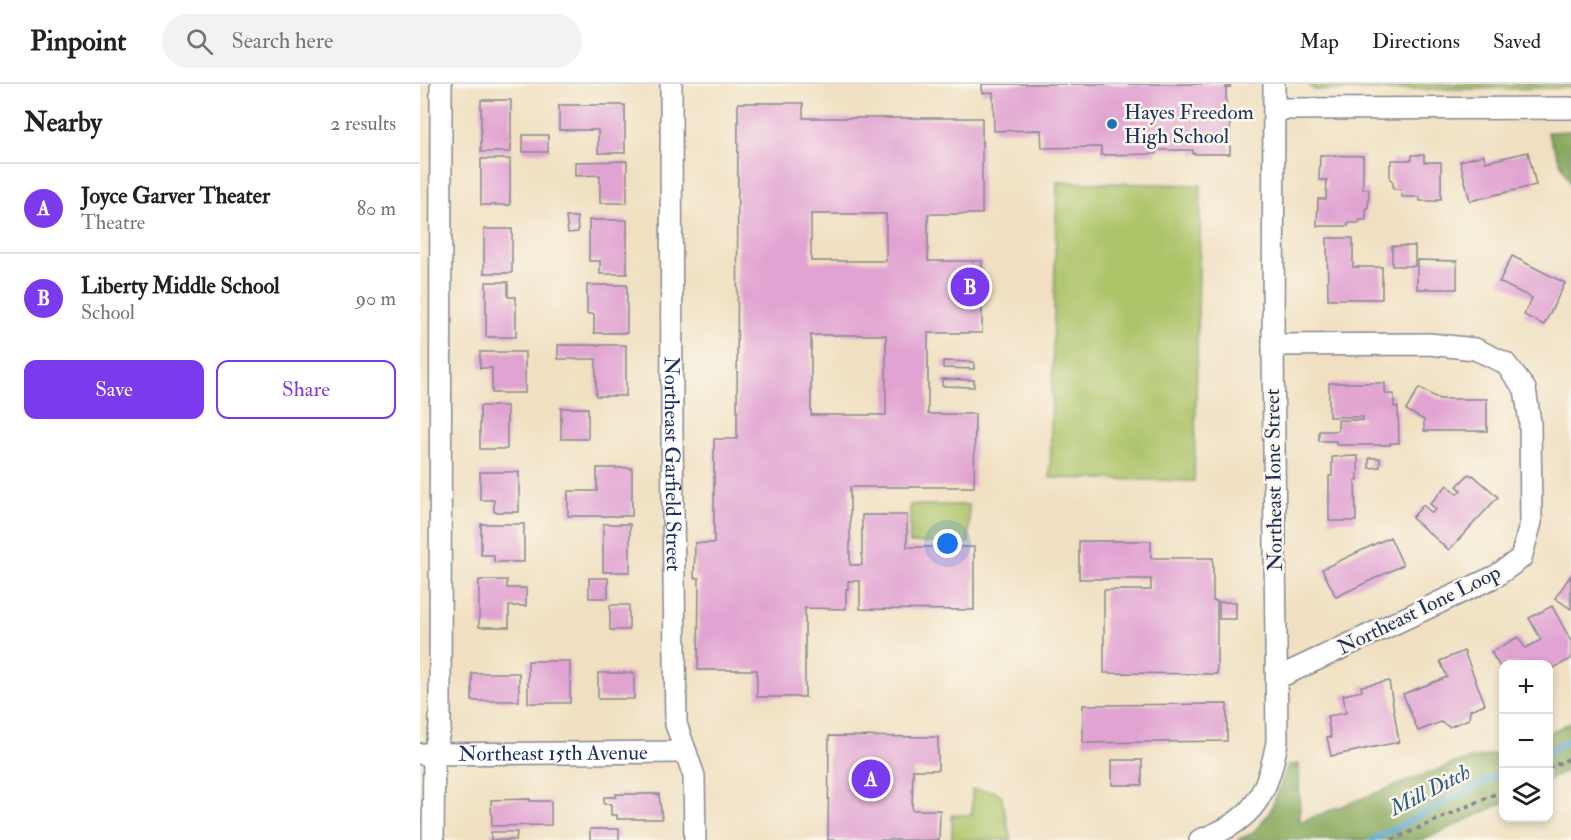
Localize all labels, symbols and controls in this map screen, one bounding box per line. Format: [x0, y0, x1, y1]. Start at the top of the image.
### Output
search box [162, 14, 582, 68]
text: Pinpoint [30, 24, 126, 59]
icon: search [183, 25, 216, 58]
text: Search here [231, 27, 333, 55]
text: Map [1299, 28, 1339, 55]
text: Directions [1372, 28, 1460, 55]
text: Saved [1493, 28, 1541, 55]
place label: Hayes Freedom High School [1124, 99, 1254, 150]
text: Nearby [24, 107, 102, 139]
text: 2 results [330, 111, 396, 136]
marker: Hayes Freedom High School [1105, 117, 1119, 131]
text: Joyce Garver Theater [81, 182, 270, 210]
text: A [37, 196, 50, 221]
text: 80 m [357, 196, 396, 221]
text: Theatre [81, 210, 145, 235]
pin: B [950, 264, 990, 310]
text: Liberty Middle School [81, 272, 280, 300]
text: B [37, 286, 50, 311]
text: 90 m [356, 286, 396, 311]
text: School [81, 300, 135, 325]
street label: Northeast Garfield Street [658, 356, 687, 572]
button: Save [24, 360, 204, 419]
button: Share [216, 360, 396, 419]
street label: Northeast Ione Street [1259, 388, 1289, 572]
your location [933, 529, 962, 558]
street label: Northeast Ione Loop [1333, 559, 1505, 661]
map controls [1499, 660, 1553, 822]
button: + [1499, 660, 1553, 714]
button: − [1499, 714, 1553, 768]
street label: Northeast 15th Avenue [458, 739, 648, 767]
pin: A [852, 756, 890, 802]
water label: Mill Ditch [1383, 758, 1475, 823]
button: layers [1499, 768, 1553, 822]

